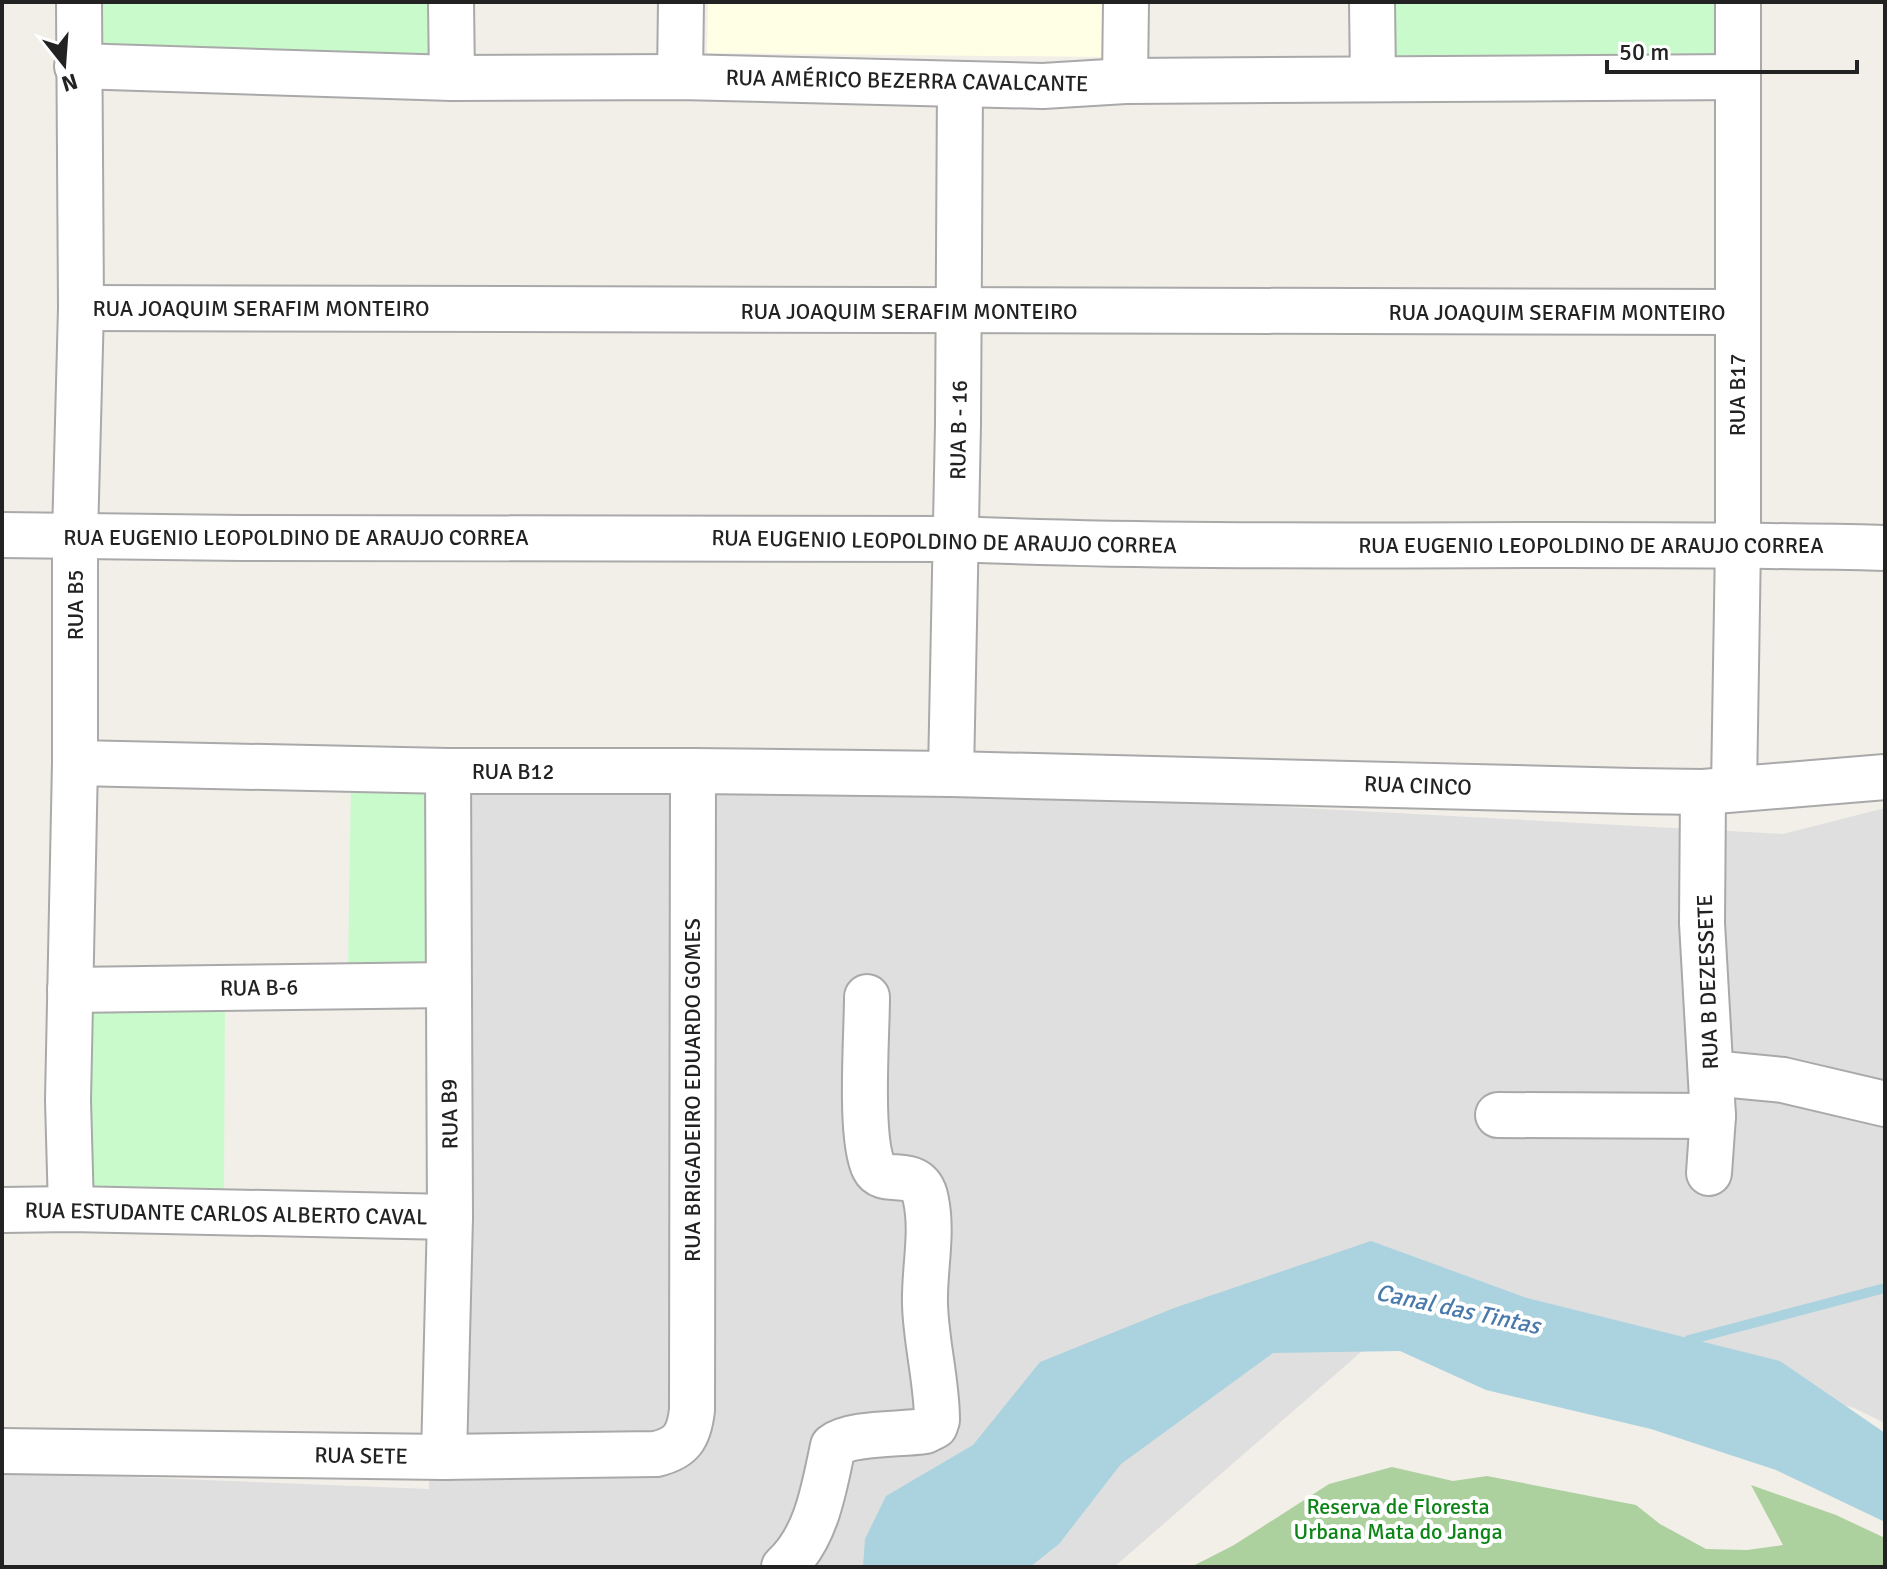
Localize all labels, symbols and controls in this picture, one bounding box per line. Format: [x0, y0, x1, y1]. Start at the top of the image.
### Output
north arrow [24, 24, 104, 104]
scale bar [1607, 24, 1857, 74]
text: 50 m [1619, 37, 1669, 67]
street label: RUA AMÉRICO BEZERRA CAVALCANTE [725, 64, 1089, 97]
text: N [58, 67, 81, 98]
street label: RUA JOAQUIM SERAFIM MONTEIRO [93, 295, 429, 322]
street label: RUA JOAQUIM SERAFIM MONTEIRO [741, 298, 1077, 325]
street label: RUA JOAQUIM SERAFIM MONTEIRO [1389, 299, 1725, 326]
street label: RUA B17 [1724, 354, 1751, 436]
street label: RUA B - 16 [944, 380, 973, 480]
street label: RUA EUGENIO LEOPOLDINO DE ARAUJO CORREA [63, 524, 529, 551]
street label: RUA EUGENIO LEOPOLDINO DE ARAUJO CORREA [711, 524, 1178, 559]
street label: RUA EUGENIO LEOPOLDINO DE ARAUJO CORREA [1358, 532, 1824, 559]
street label: RUA B5 [62, 570, 89, 640]
street label: RUA B12 [472, 758, 554, 785]
street label: RUA CINCO [1364, 770, 1472, 801]
street label: RUA B DEZESSETE [1691, 894, 1724, 1070]
street label: RUA BRIGADEIRO EDUARDO GOMES [679, 918, 706, 1262]
street label: RUA B-6 [220, 973, 298, 1002]
street label: RUA B9 [435, 1078, 464, 1150]
street label: RUA ESTUDANTE CARLOS ALBERTO CAVAL [24, 1196, 428, 1231]
water label: Canal das Tintas [1373, 1277, 1545, 1342]
street label: RUA SETE [314, 1441, 408, 1470]
park label: Reserva de Floresta Urbana Mata do Janga [1293, 1493, 1503, 1545]

